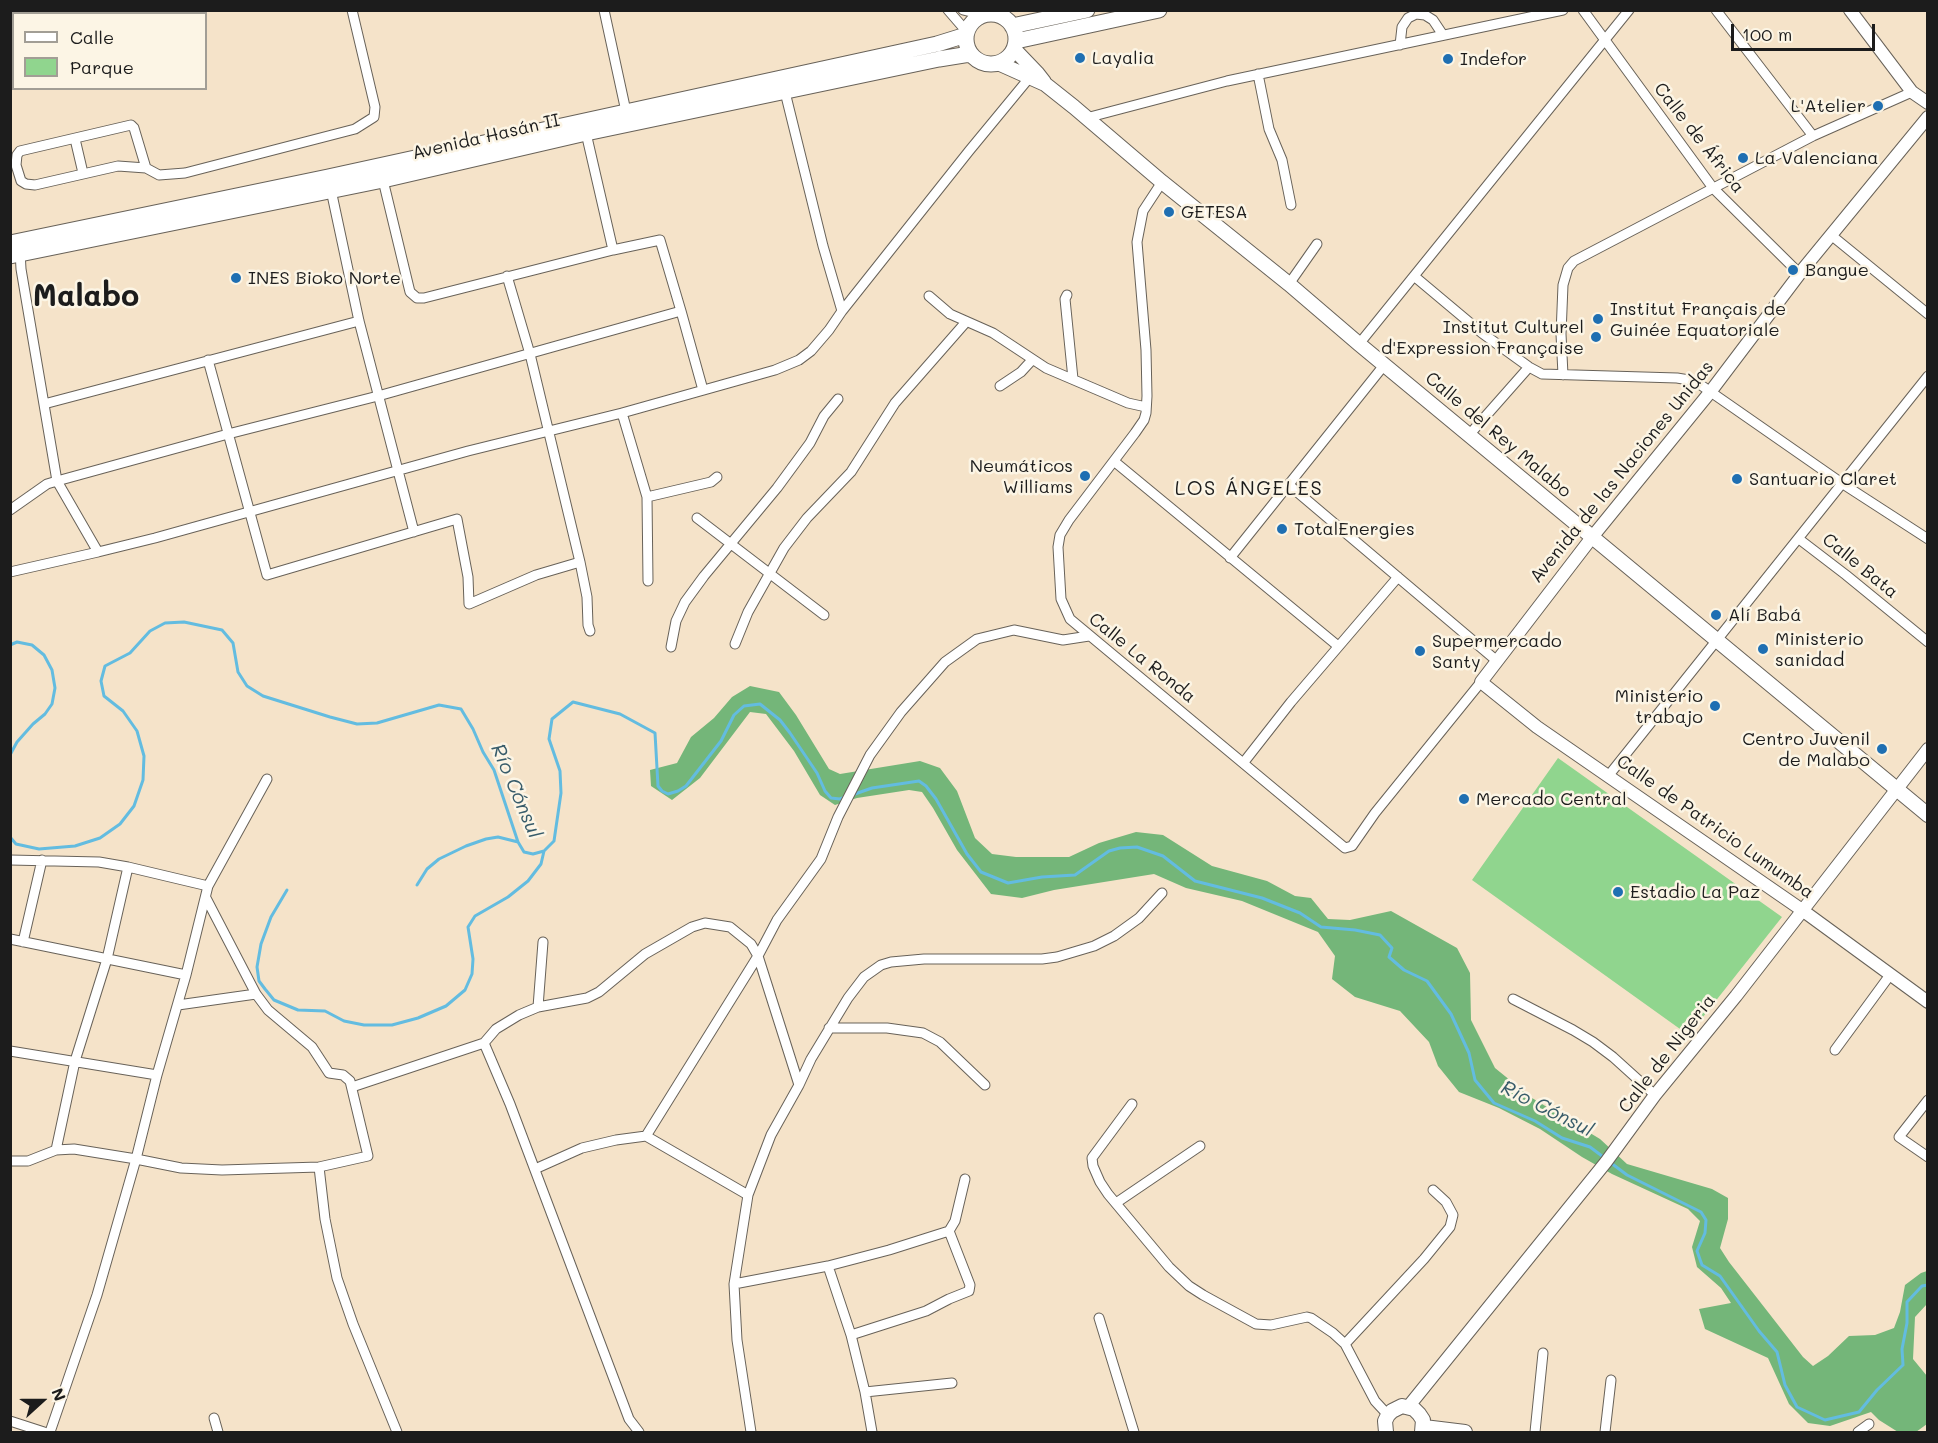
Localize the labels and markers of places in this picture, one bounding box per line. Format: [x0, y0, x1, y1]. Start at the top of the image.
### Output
place label: Layalia [1092, 47, 1155, 69]
place label: Indefor [1460, 48, 1527, 70]
marker: Layalia [1073, 51, 1087, 65]
marker: Indefor [1441, 52, 1455, 66]
place label: L'Atelier [1791, 95, 1866, 117]
marker: L'Atelier [1871, 99, 1885, 113]
place label: La Valenciana [1755, 147, 1878, 169]
marker: La Valenciana [1736, 151, 1750, 165]
place label: GETESA [1181, 201, 1248, 223]
marker: GETESA [1162, 205, 1176, 219]
place label: Bangue [1805, 259, 1869, 281]
marker: Bangue [1786, 263, 1800, 277]
place label: INES Bioko Norte [248, 267, 401, 289]
marker: INES Bioko Norte [229, 271, 243, 285]
place label: Institut Français de Guinée Equatoriale [1610, 298, 1786, 340]
marker: Institut Français de Guinée Equatoriale [1591, 312, 1605, 326]
place label: Institut Culturel d'Expression Française [1381, 316, 1584, 358]
marker: Institut Culturel d'Expression Française [1589, 330, 1603, 344]
place label: Neumáticos Williams [970, 455, 1073, 498]
place label: Santuario Claret [1749, 468, 1897, 490]
marker: Neumáticos Williams [1078, 469, 1092, 483]
marker: Santuario Claret [1730, 472, 1744, 486]
place label: TotalEnergies [1294, 518, 1415, 540]
marker: TotalEnergies [1275, 522, 1289, 536]
place label: Alí Babá [1728, 604, 1801, 626]
marker: Alí Babá [1709, 608, 1723, 622]
place label: Ministerio sanidad [1775, 628, 1863, 670]
place label: Supermercado Santy [1432, 630, 1562, 672]
marker: Ministerio sanidad [1756, 642, 1770, 656]
marker: Supermercado Santy [1413, 644, 1427, 658]
place label: Ministerio trabajo [1615, 685, 1703, 728]
marker: Ministerio trabajo [1708, 699, 1722, 713]
place label: Centro Juvenil de Malabo [1742, 728, 1870, 771]
marker: Centro Juvenil de Malabo [1875, 742, 1889, 756]
place label: Mercado Central [1476, 788, 1627, 810]
marker: Mercado Central [1457, 792, 1471, 806]
place label: Estadio La Paz [1630, 881, 1760, 903]
marker: Estadio La Paz [1611, 885, 1625, 899]

